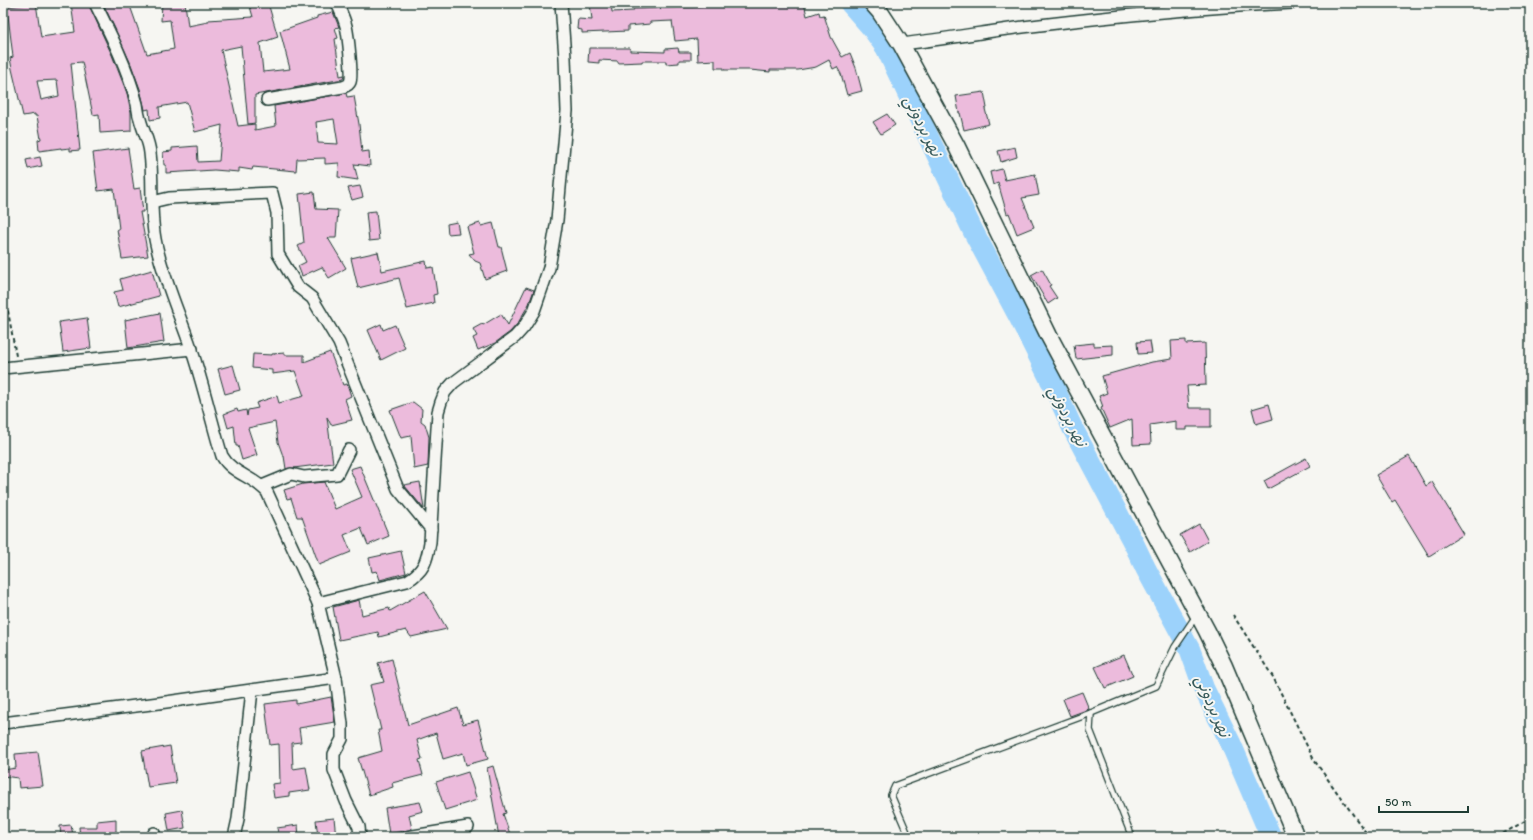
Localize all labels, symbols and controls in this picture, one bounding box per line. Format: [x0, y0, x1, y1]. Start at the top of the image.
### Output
water label: نهر بردوني [896, 93, 947, 164]
water label: نهر بردوني [1040, 383, 1092, 454]
water label: نهر بردوني [1187, 672, 1235, 744]
scale bar [1379, 788, 1468, 814]
text: 50 m [1385, 795, 1411, 809]

